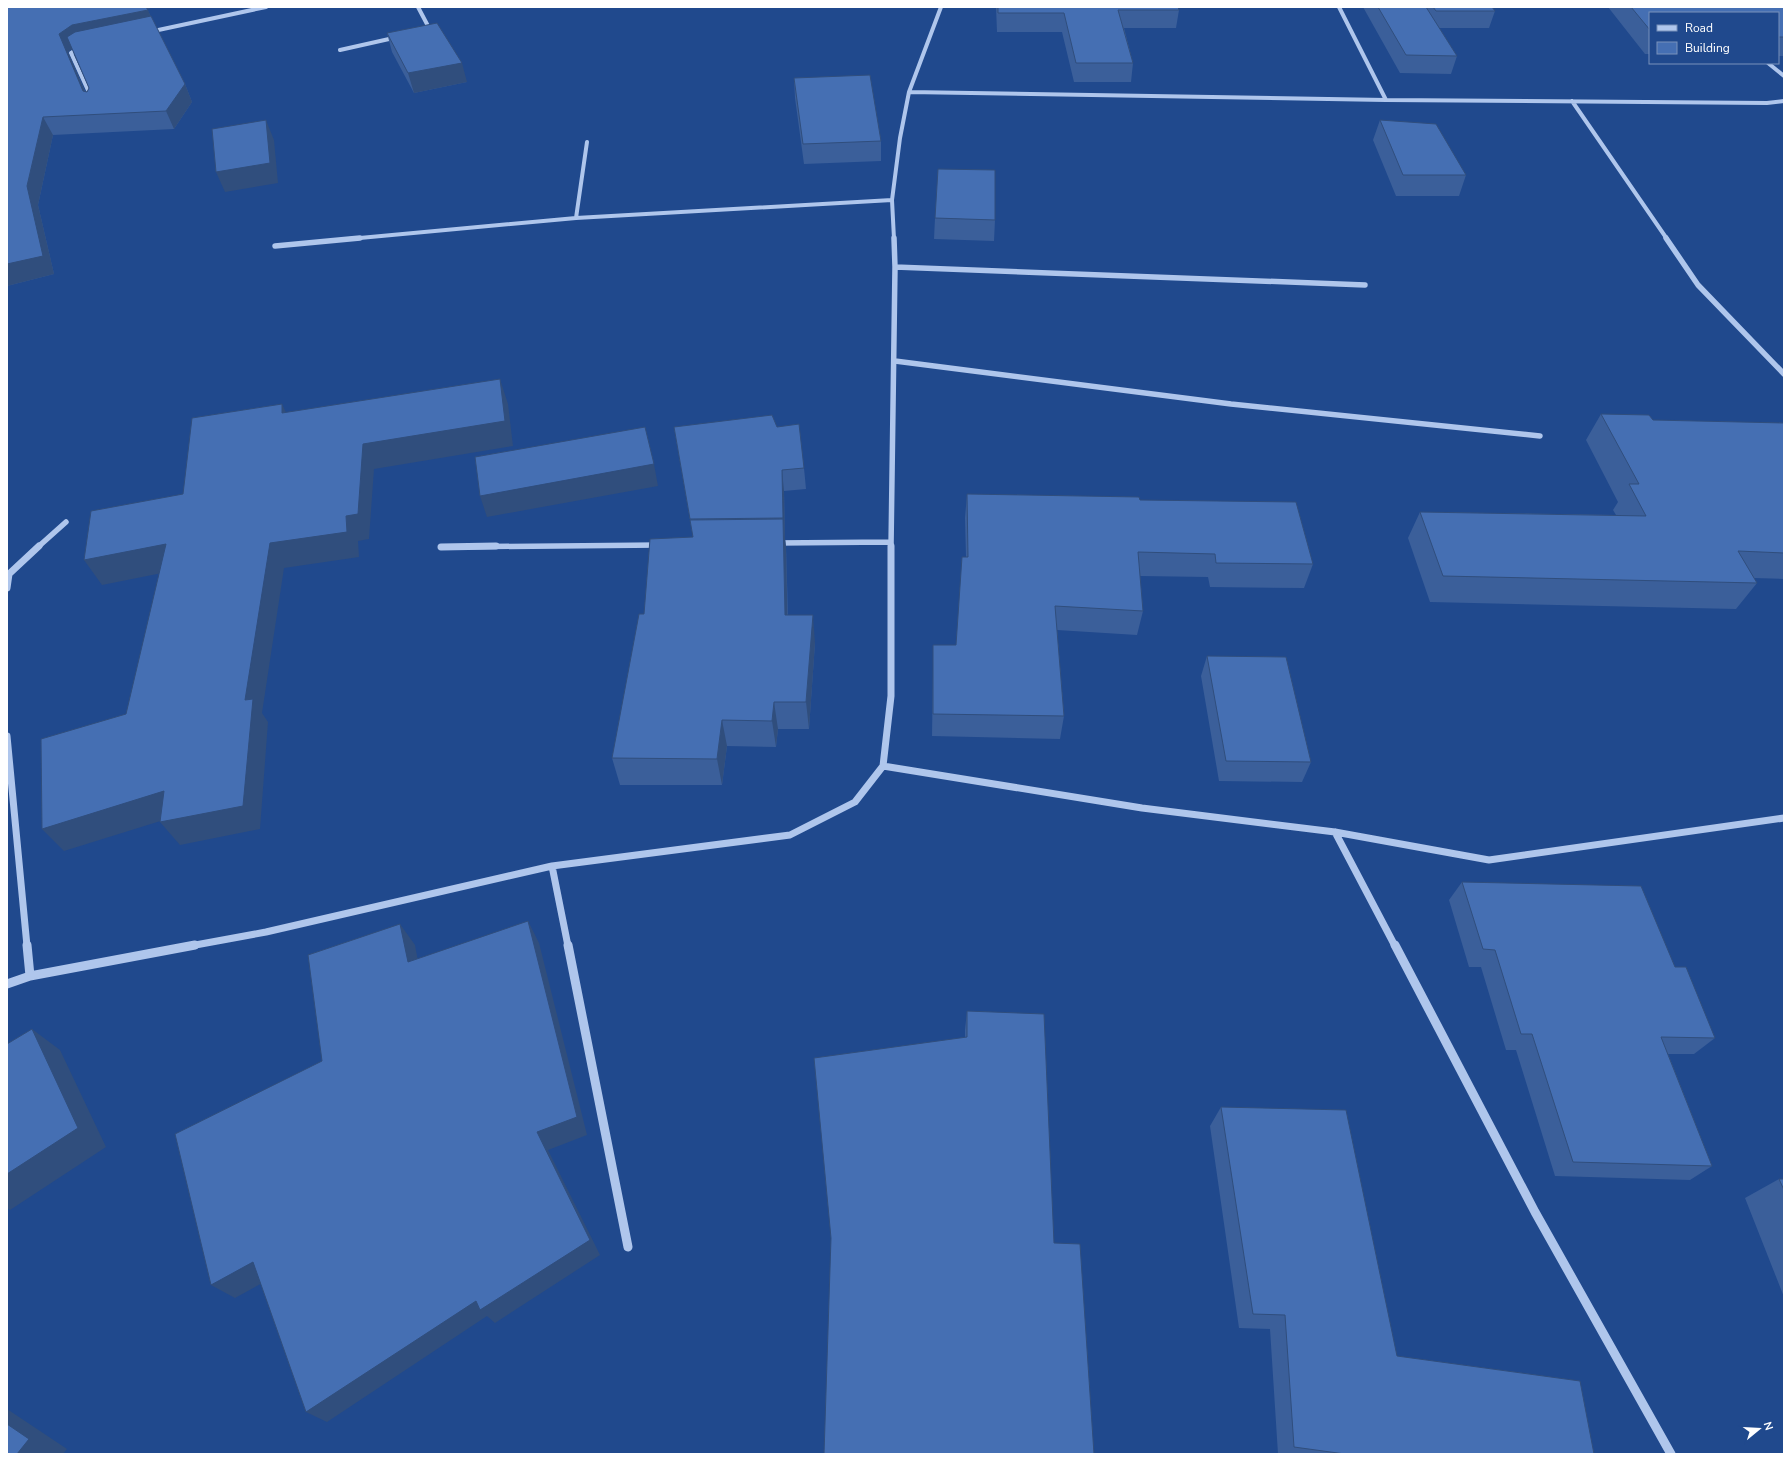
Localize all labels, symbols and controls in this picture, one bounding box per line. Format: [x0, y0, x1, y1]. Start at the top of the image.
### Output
legend [1649, 12, 1779, 64]
text: Road [1685, 20, 1713, 36]
text: Building [1685, 40, 1730, 56]
north arrow [1739, 1409, 1779, 1449]
text: N [1760, 1420, 1776, 1432]

